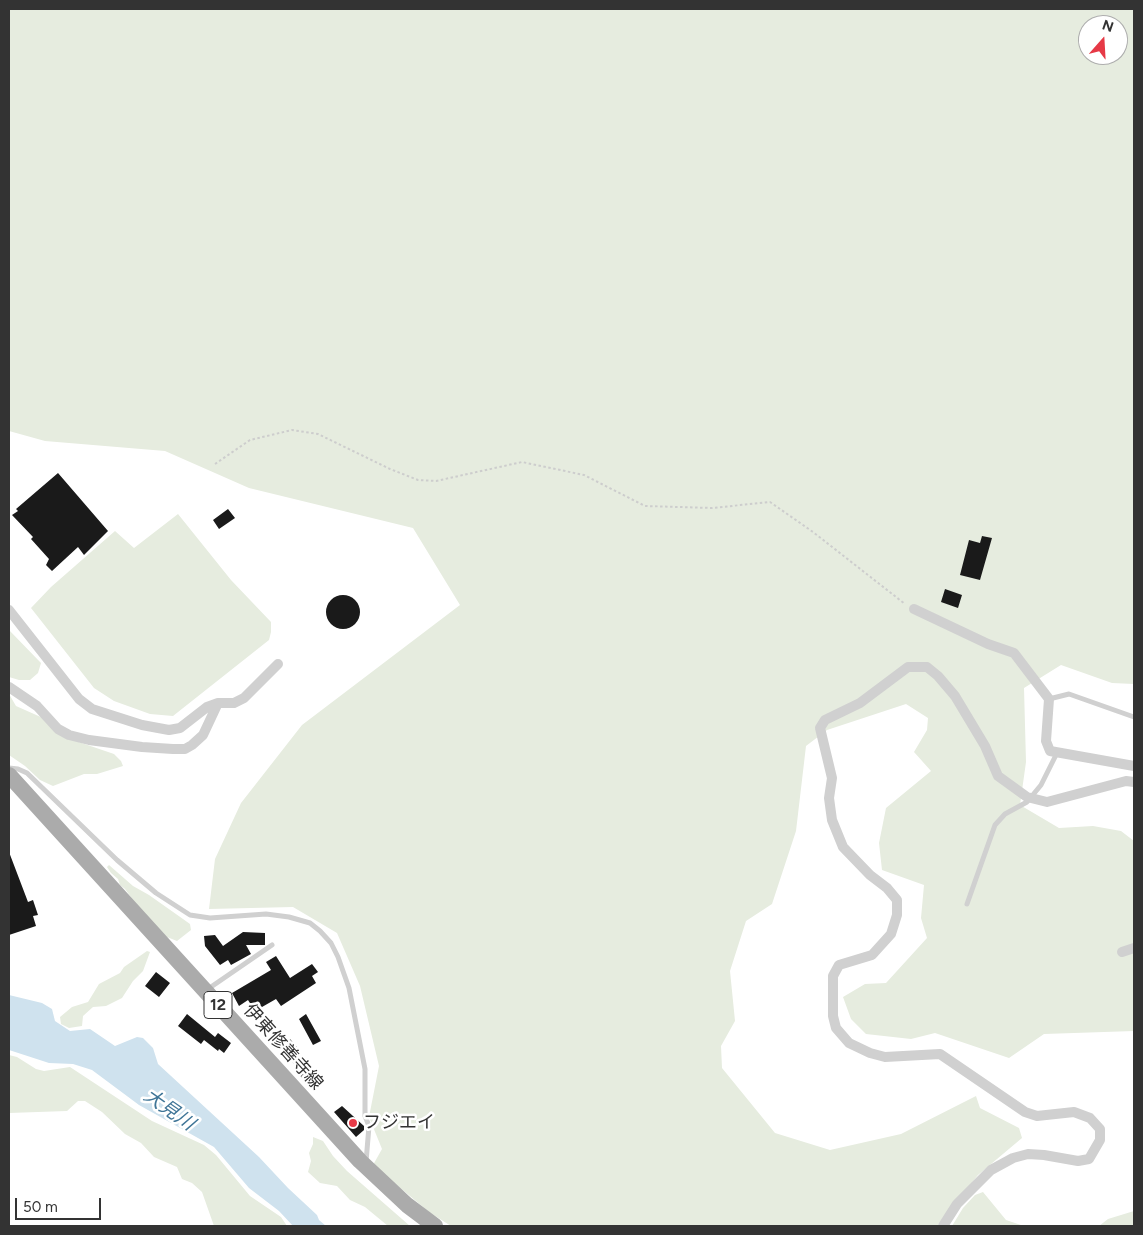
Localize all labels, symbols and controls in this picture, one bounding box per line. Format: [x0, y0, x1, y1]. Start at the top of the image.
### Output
north arrow [1078, 15, 1128, 65]
text: N [1100, 16, 1116, 36]
road number: 12 [204, 992, 232, 1018]
street label: 伊東修善寺線 [239, 1000, 327, 1094]
water label: 大見川 [139, 1084, 199, 1136]
place label: フジエイ [363, 1112, 435, 1134]
marker: フジエイ [347, 1117, 359, 1129]
scale bar [18, 1188, 104, 1220]
text: 50 m [23, 1198, 58, 1216]

